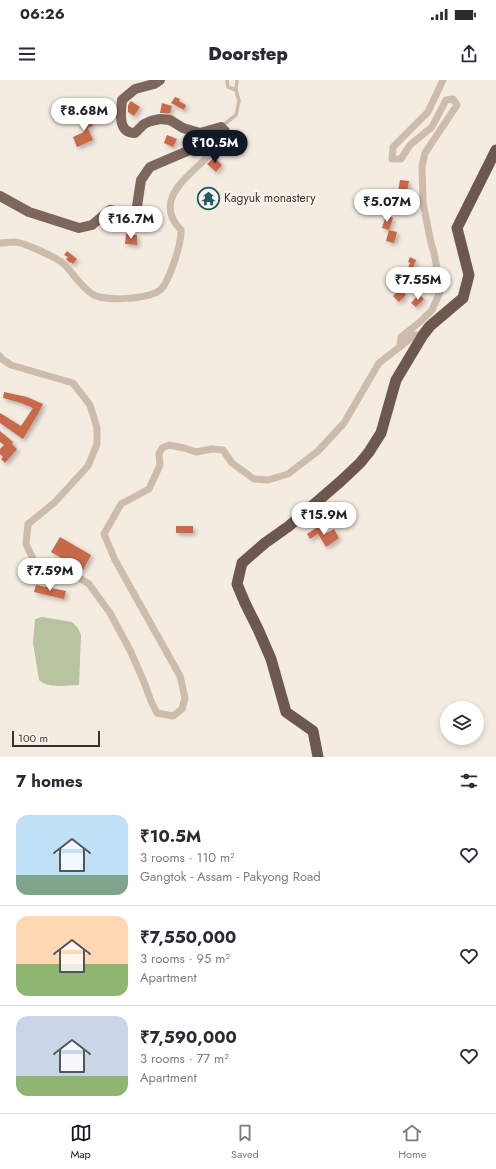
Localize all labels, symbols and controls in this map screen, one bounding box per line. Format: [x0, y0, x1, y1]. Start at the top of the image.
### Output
text: 06:26 [20, 3, 65, 25]
text: Doorstep [208, 41, 288, 67]
icon: menu [16, 43, 38, 65]
icon: share [458, 43, 480, 65]
pin: ₹8.68M [51, 98, 117, 132]
text: ₹8.68M [60, 101, 108, 120]
pin: ₹10.5M [182, 130, 248, 164]
text: ₹10.5M [192, 133, 238, 152]
temple icon: Kagyuk monastery [196, 185, 222, 211]
place label: Kagyuk monastery [224, 189, 316, 207]
pin: ₹5.07M [354, 189, 420, 223]
text: ₹5.07M [363, 192, 411, 211]
pin: ₹16.7M [98, 206, 164, 240]
text: ₹16.7M [108, 209, 154, 228]
pin: ₹7.55M [385, 267, 451, 301]
text: ₹7.55M [395, 270, 441, 289]
pin: ₹15.9M [291, 502, 357, 536]
text: ₹15.9M [301, 505, 347, 524]
pin: ₹7.59M [17, 558, 83, 592]
text: ₹7.59M [27, 561, 73, 580]
map controls [440, 701, 484, 745]
button: layers [440, 701, 484, 745]
scale bar [12, 729, 100, 748]
text: 100 m [18, 730, 48, 746]
text: 7 homes [16, 769, 83, 793]
icon: filters [458, 770, 480, 792]
text: ₹10.5M [140, 824, 201, 848]
icon: home [48, 831, 96, 879]
icon: heart [458, 844, 480, 866]
text: 3 rooms · 110 m² [140, 848, 235, 867]
text: Gangtok - Assam - Pakyong Road [140, 867, 321, 886]
text: ₹7,550,000 [140, 925, 236, 949]
icon: home [48, 932, 96, 980]
icon: heart [458, 945, 480, 967]
text: 3 rooms · 95 m² [140, 949, 230, 968]
text: Apartment [140, 968, 197, 987]
text: ₹7,590,000 [140, 1025, 237, 1049]
icon: home [48, 1032, 96, 1080]
icon: heart [458, 1045, 480, 1067]
text: 3 rooms · 77 m² [140, 1049, 229, 1068]
text: Apartment [140, 1068, 197, 1087]
tab: Map [70, 1122, 92, 1162]
tab: Saved [231, 1122, 259, 1162]
tab: Home [398, 1122, 426, 1162]

